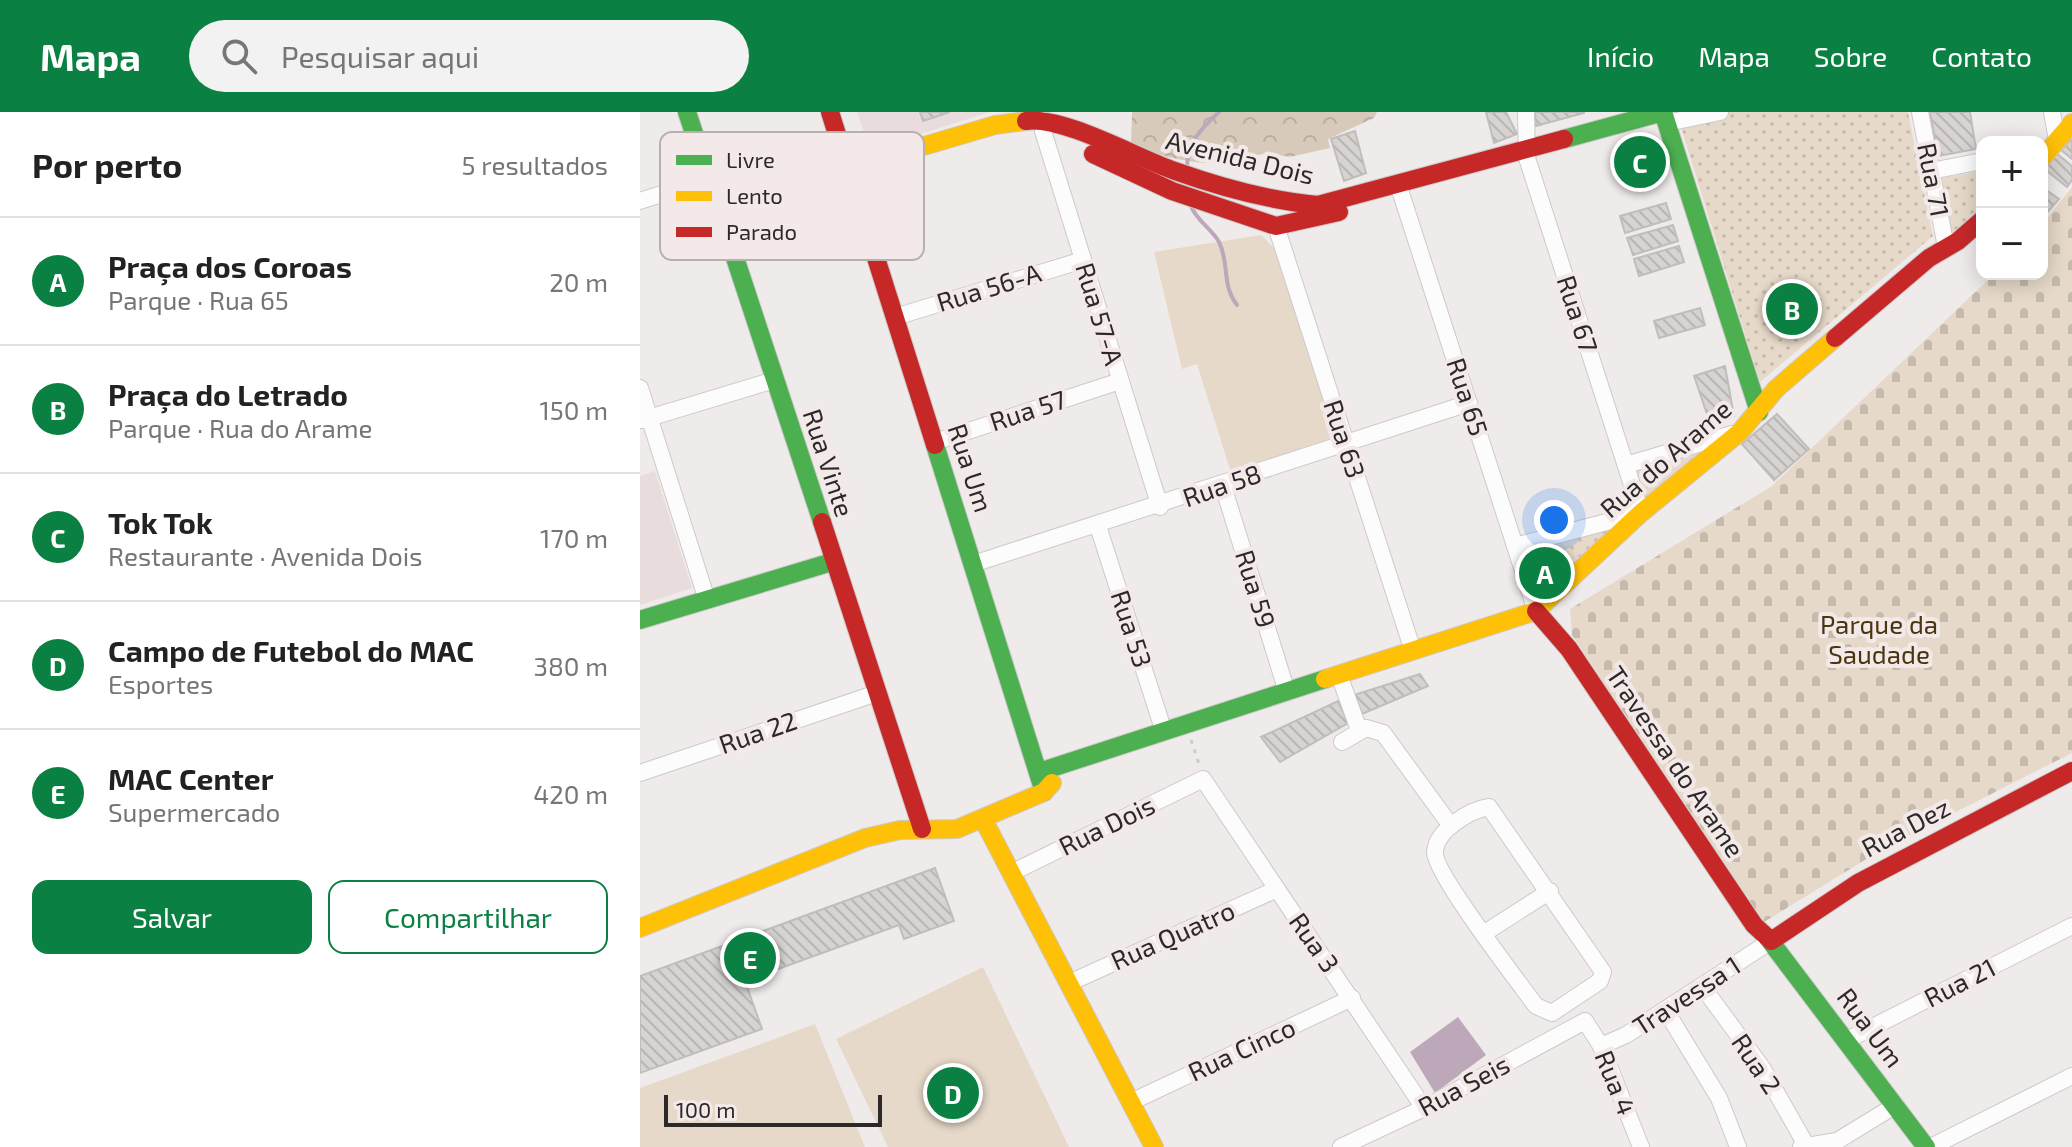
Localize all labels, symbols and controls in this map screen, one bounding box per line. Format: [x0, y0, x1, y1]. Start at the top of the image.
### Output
search box [189, 20, 749, 92]
text: Mapa [40, 33, 141, 79]
icon: search [217, 34, 261, 78]
text: Pesquisar aqui [281, 38, 479, 74]
text: Início [1587, 39, 1654, 73]
text: Mapa [1698, 39, 1770, 73]
text: Sobre [1814, 39, 1887, 73]
text: Contato [1931, 39, 2032, 73]
street label: Avenida Dois [1163, 123, 1318, 190]
legend [660, 132, 924, 260]
pin: C [1614, 132, 1666, 192]
map controls [1976, 136, 2048, 280]
button: + [1976, 136, 2048, 208]
street label: Rua 71 [1912, 140, 1957, 219]
text: Por perto [32, 144, 182, 185]
text: Livre [726, 146, 775, 172]
text: 5 resultados [462, 149, 608, 180]
text: Lento [726, 182, 783, 208]
button: − [1976, 208, 2048, 280]
text: Parado [726, 218, 797, 244]
text: Praça dos Coroas [108, 248, 352, 284]
street label: Rua 56-A [933, 256, 1045, 317]
street label: Rua 57-A [1070, 259, 1131, 369]
text: A [50, 266, 66, 297]
text: 20 m [549, 266, 608, 297]
street label: Rua 67 [1551, 271, 1605, 356]
pin: B [1766, 279, 1818, 339]
text: Parque · Rua 65 [108, 284, 289, 315]
street label: Rua 65 [1441, 354, 1495, 439]
text: Praça do Letrado [108, 376, 348, 412]
street label: Rua 57 [986, 383, 1070, 436]
street label: Rua do Arame [1593, 393, 1737, 523]
text: B [50, 394, 66, 425]
text: 150 m [539, 394, 608, 425]
street label: Rua 63 [1318, 396, 1373, 482]
street label: Rua Vinte [797, 405, 861, 520]
text: Parque · Rua do Arame [108, 412, 372, 443]
street label: Rua Um [943, 419, 1000, 516]
street label: Rua 58 [1178, 457, 1265, 512]
your location [1534, 500, 1574, 540]
text: Tok Tok [108, 504, 213, 540]
text: C [50, 522, 66, 553]
text: 170 m [540, 522, 608, 553]
text: Restaurante · Avenida Dois [108, 540, 422, 571]
pin: A [1519, 543, 1571, 603]
street label: Rua 59 [1230, 546, 1283, 631]
street label: Rua 53 [1105, 586, 1159, 671]
park label: Parque da Saudade [1820, 608, 1938, 669]
text: Campo de Futebol do MAC [108, 632, 474, 668]
text: D [49, 650, 67, 681]
text: 380 m [534, 650, 608, 681]
street label: Travessa do Arame [1601, 660, 1752, 863]
text: Esportes [108, 668, 213, 699]
street label: Rua 22 [715, 704, 800, 759]
text: MAC Center [108, 760, 274, 796]
text: E [50, 778, 66, 809]
text: 420 m [533, 778, 608, 809]
street label: Rua Dois [1053, 788, 1159, 861]
street label: Rua Dez [1856, 791, 1955, 863]
text: Supermercado [108, 796, 280, 827]
button: Salvar [32, 880, 312, 954]
button: Compartilhar [328, 880, 608, 954]
street label: Rua Quatro [1106, 894, 1239, 976]
street label: Rua 3 [1284, 906, 1347, 978]
pin: E [724, 928, 776, 988]
street label: Travessa 1 [1627, 949, 1746, 1041]
street label: Rua 21 [1918, 951, 2000, 1013]
street label: Rua Um [1831, 981, 1911, 1073]
street label: Rua Cinco [1183, 1010, 1300, 1087]
street label: Rua 2 [1726, 1027, 1788, 1099]
street label: Rua 4 [1589, 1046, 1643, 1119]
street label: Rua Seis [1412, 1048, 1514, 1122]
pin: D [927, 1063, 979, 1123]
scale bar [664, 1091, 882, 1127]
text: 100 m [676, 1096, 735, 1122]

